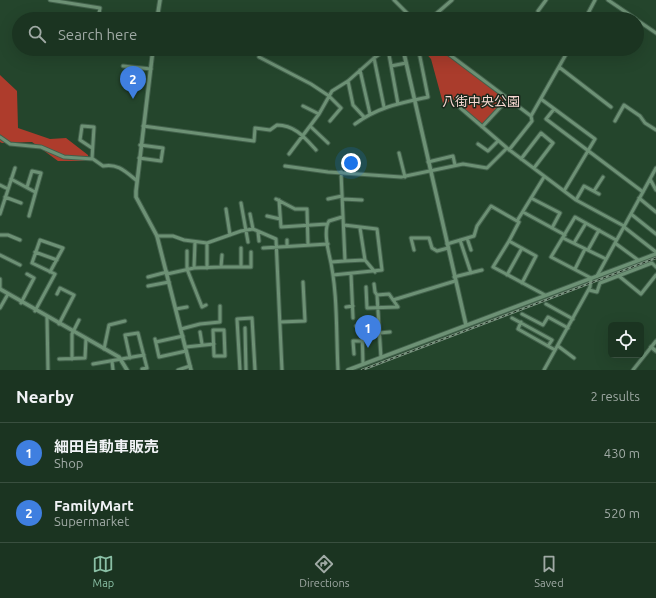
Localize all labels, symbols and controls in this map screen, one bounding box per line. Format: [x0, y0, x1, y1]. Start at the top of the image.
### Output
search box [12, 12, 644, 56]
icon: search [26, 23, 48, 45]
text: Search here [58, 26, 137, 43]
pin: 2 [120, 66, 146, 99]
park label: 八街中央公園 [442, 94, 520, 108]
your location [341, 153, 361, 173]
pin: 1 [355, 315, 381, 348]
map controls [608, 322, 644, 358]
button: locate [608, 322, 644, 358]
text: Nearby [16, 387, 74, 406]
text: 2 results [590, 389, 640, 403]
text: 細田自動車販売 [54, 438, 159, 455]
text: 1 [25, 446, 33, 460]
text: 430 m [604, 446, 640, 460]
text: Shop [54, 456, 83, 470]
text: FamilyMart [54, 497, 134, 514]
text: 2 [25, 506, 33, 520]
text: 520 m [604, 506, 640, 520]
text: Supermarket [54, 514, 129, 528]
tab: Map [92, 553, 114, 589]
tab: Directions [299, 553, 350, 589]
tab: Saved [534, 553, 564, 589]

